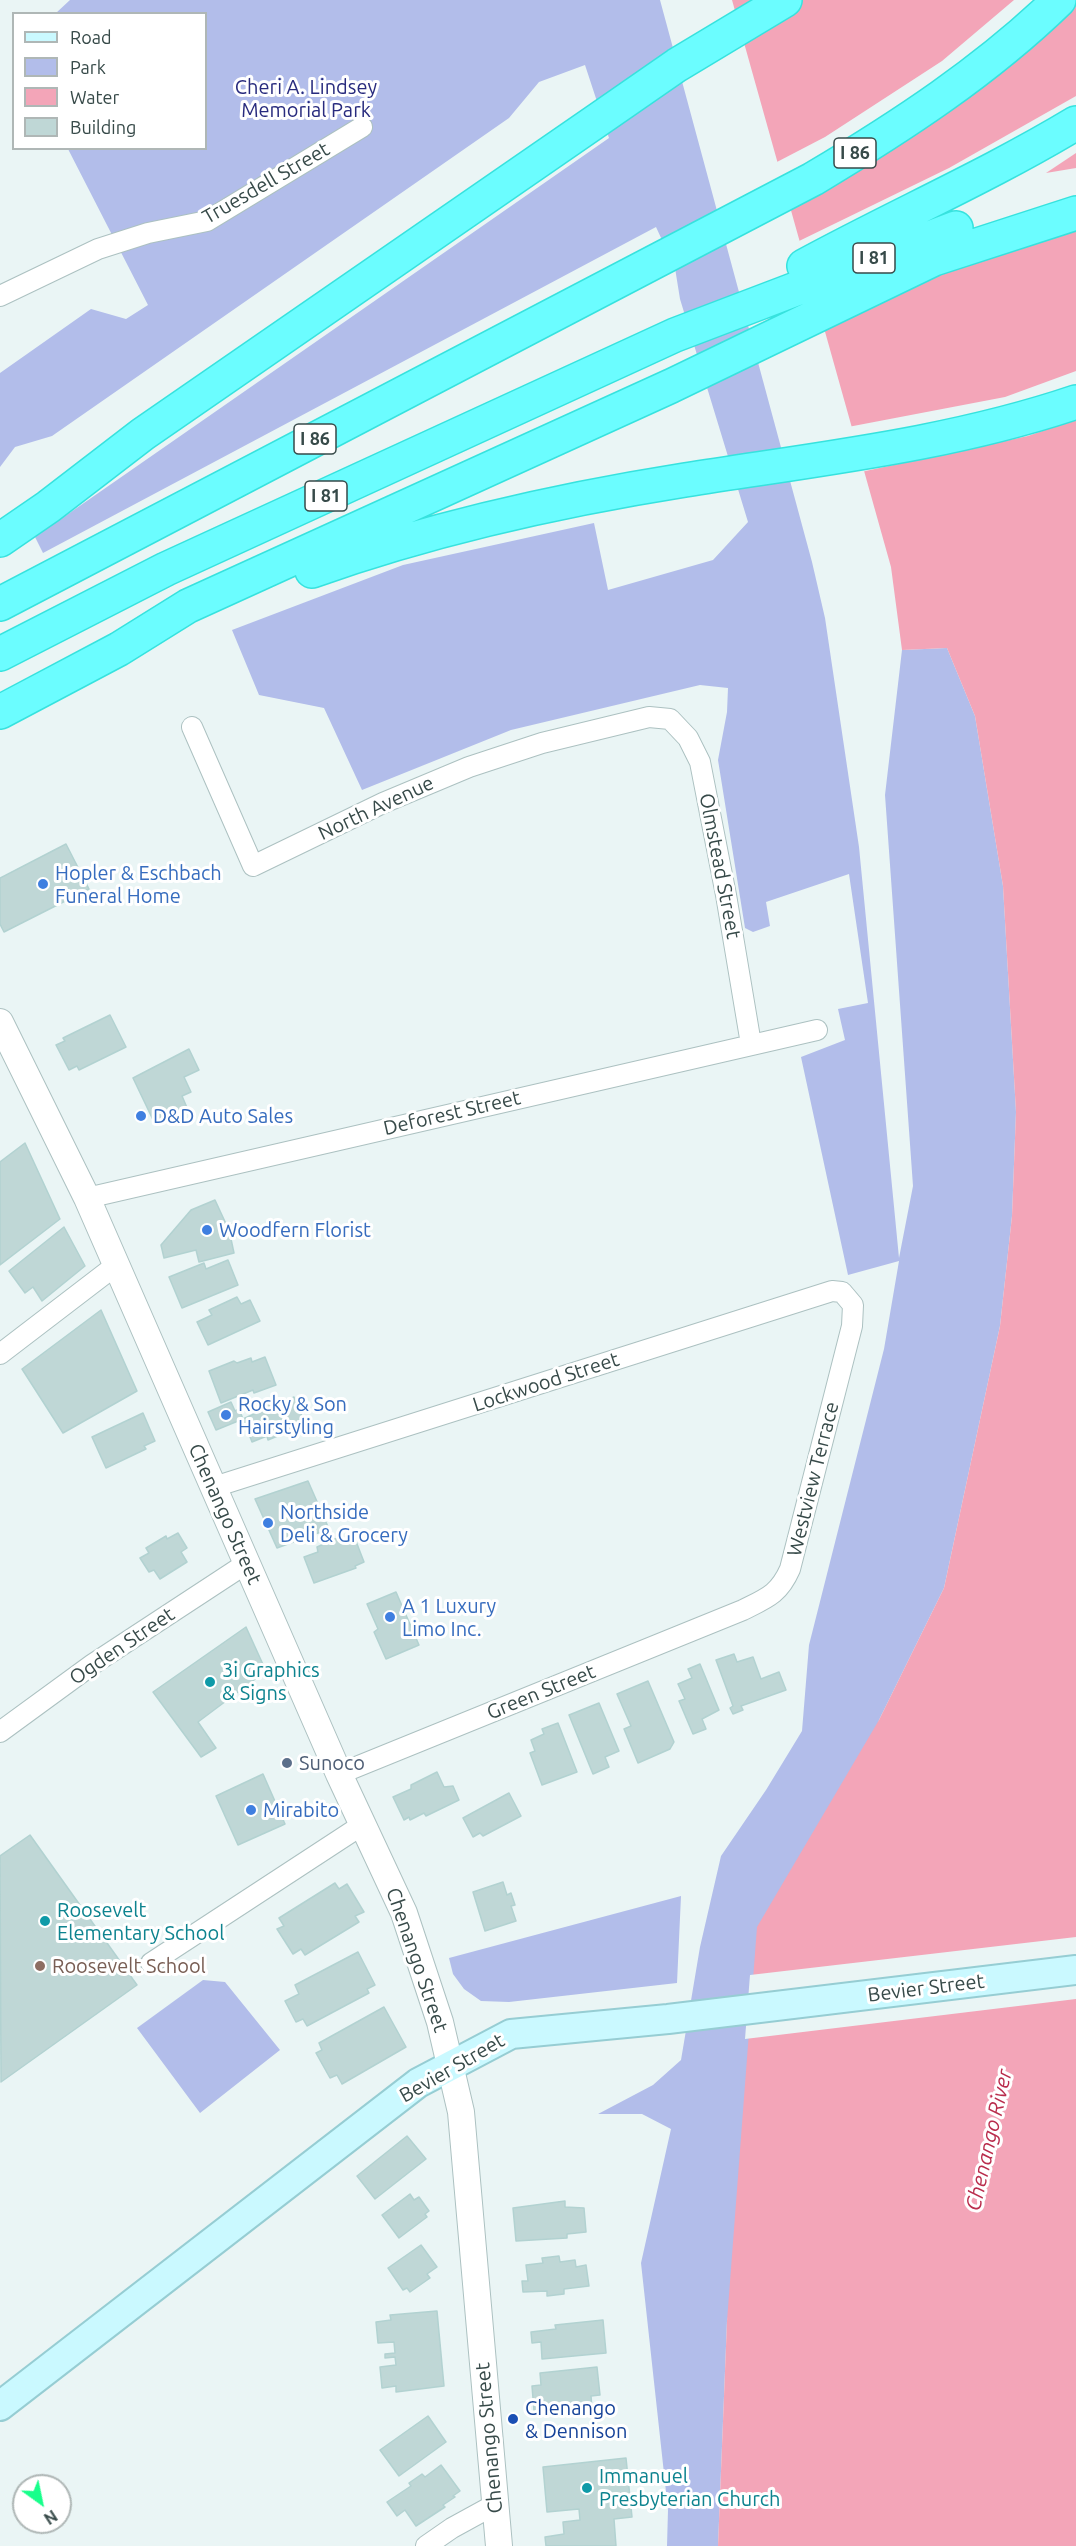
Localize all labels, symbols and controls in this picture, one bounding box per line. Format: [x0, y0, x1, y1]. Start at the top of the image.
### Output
legend [12, 12, 207, 150]
text: Road [70, 27, 112, 47]
text: Park [70, 57, 106, 77]
park label: Cheri A. Lindsey Memorial Park [235, 75, 377, 122]
text: Water [70, 87, 119, 107]
text: Building [70, 117, 136, 137]
street label: Truesdell Street [198, 137, 334, 229]
road number: I 86 [834, 138, 876, 168]
road number: I 81 [853, 243, 895, 273]
road number: I 86 [294, 424, 336, 454]
road number: I 81 [305, 481, 347, 511]
street label: North Avenue [314, 771, 438, 845]
street label: Olmstead Street [694, 791, 746, 941]
place label: Hopler & Eschbach Funeral Home [55, 861, 222, 908]
marker: Hopler & Eschbach Funeral Home [36, 877, 50, 891]
street label: Deforest Street [381, 1086, 523, 1140]
place label: D&D Auto Sales [153, 1104, 293, 1128]
marker: D&D Auto Sales [134, 1109, 148, 1123]
place label: Woodfern Florist [219, 1218, 371, 1242]
marker: Woodfern Florist [200, 1223, 214, 1237]
street label: Lockwood Street [470, 1347, 622, 1417]
place label: Rocky & Son Hairstyling [238, 1392, 347, 1439]
street label: Westview Terrace [782, 1399, 844, 1559]
marker: Rocky & Son Hairstyling [219, 1408, 233, 1422]
street label: Chenango Street [183, 1440, 267, 1588]
place label: Northside Deli & Grocery [280, 1500, 408, 1547]
marker: Northside Deli & Grocery [261, 1516, 275, 1530]
place label: A 1 Luxury Limo Inc. [402, 1594, 496, 1641]
street label: Ogden Street [65, 1602, 179, 1690]
marker: A 1 Luxury Limo Inc. [383, 1610, 397, 1624]
place label: 3i Graphics & Signs [222, 1658, 320, 1705]
street label: Green Street [483, 1659, 599, 1725]
marker: 3i Graphics & Signs [203, 1675, 217, 1689]
place label: Sunoco [299, 1751, 365, 1775]
marker: Sunoco [280, 1756, 294, 1770]
place label: Mirabito [263, 1798, 339, 1822]
marker: Mirabito [244, 1803, 258, 1817]
street label: Chenango Street [381, 1884, 453, 2036]
place label: Roosevelt Elementary School [57, 1898, 224, 1945]
marker: Roosevelt Elementary School [38, 1914, 52, 1928]
place label: Roosevelt School [52, 1954, 206, 1978]
marker: Roosevelt School [33, 1959, 47, 1973]
street label: Bevier Street [866, 1969, 986, 2007]
street label: Bevier Street [395, 2028, 509, 2108]
water label: Chenango River [960, 2067, 1018, 2213]
street label: Chenango Street [470, 2362, 508, 2514]
place label: Chenango & Dennison [525, 2396, 627, 2443]
marker: Chenango & Dennison [506, 2412, 520, 2426]
place label: Immanuel Presbyterian Church [599, 2464, 780, 2511]
north arrow [12, 2474, 72, 2534]
marker: Immanuel Presbyterian Church [580, 2481, 594, 2495]
text: N [41, 2507, 61, 2528]

